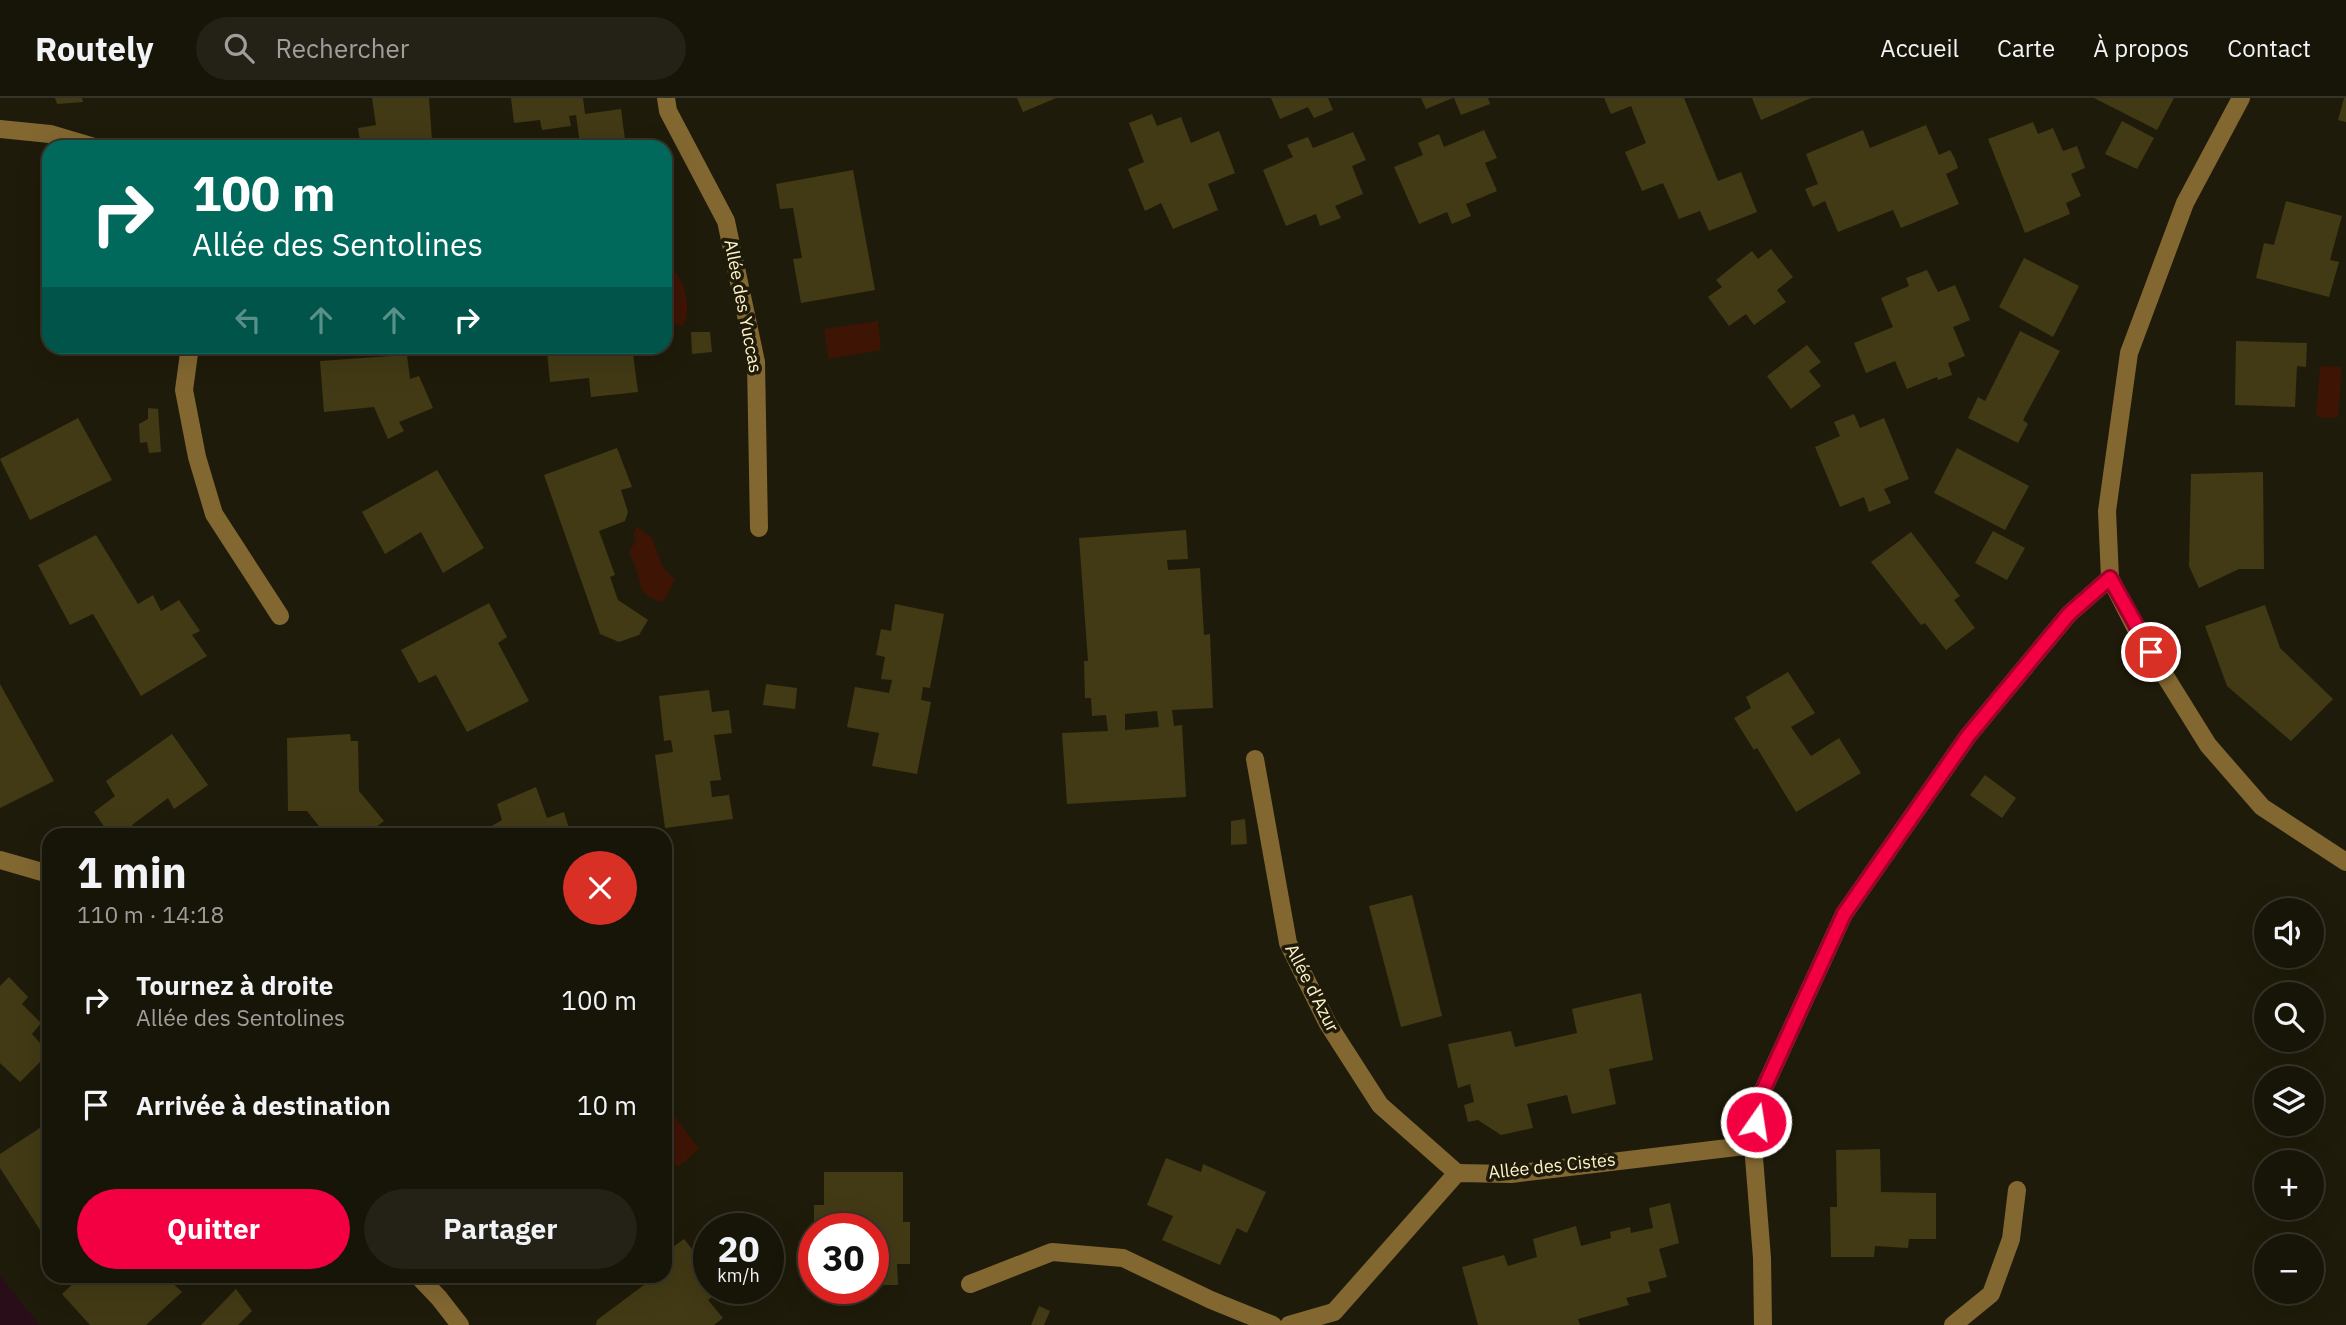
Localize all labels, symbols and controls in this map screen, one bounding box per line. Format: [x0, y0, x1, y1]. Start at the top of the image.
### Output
search box [196, 17, 686, 80]
text: Routely [35, 27, 154, 70]
icon: search [220, 29, 258, 67]
text: Rechercher [276, 31, 409, 65]
text: Accueil [1880, 32, 1959, 64]
text: Carte [1997, 32, 2055, 64]
text: À propos [2093, 32, 2189, 64]
text: Contact [2227, 32, 2311, 64]
text: 100 m [192, 161, 336, 224]
icon: right [77, 168, 168, 259]
text: Allée des Sentolines [192, 223, 483, 265]
street label: Allée des Yuccas [719, 237, 768, 375]
icon: left [229, 301, 267, 339]
icon: ahead [302, 301, 340, 339]
icon: ahead [375, 301, 413, 339]
icon: right [448, 301, 486, 339]
pin [2121, 622, 2181, 682]
icon: arrive [2132, 633, 2170, 671]
text: 1 min [77, 845, 187, 900]
button: close [563, 851, 637, 925]
map controls [2254, 898, 2324, 1304]
button: sound [2254, 898, 2324, 968]
text: 110 m · 14:18 [77, 899, 224, 929]
street label: Allée d'Azur [1280, 940, 1345, 1036]
text: Tournez à droite [136, 968, 333, 1002]
icon: right [77, 981, 115, 1019]
button: search [2254, 982, 2324, 1052]
text: 100 m [561, 983, 637, 1017]
text: Allée des Sentolines [136, 1002, 345, 1032]
button: layers [2254, 1066, 2324, 1136]
position arrow [1719, 1085, 1793, 1159]
icon: arrive [77, 1086, 115, 1124]
text: Arrivée à destination [136, 1088, 391, 1122]
text: 10 m [577, 1088, 637, 1122]
street label: Allée des Cistes [1487, 1147, 1617, 1184]
button: + [2254, 1150, 2324, 1220]
button: Quitter [77, 1189, 350, 1269]
button: Partager [364, 1189, 637, 1269]
speed limit sign: 30 [798, 1213, 889, 1304]
text: 20 [717, 1226, 760, 1272]
button: − [2254, 1234, 2324, 1304]
text: km/h [717, 1264, 760, 1287]

